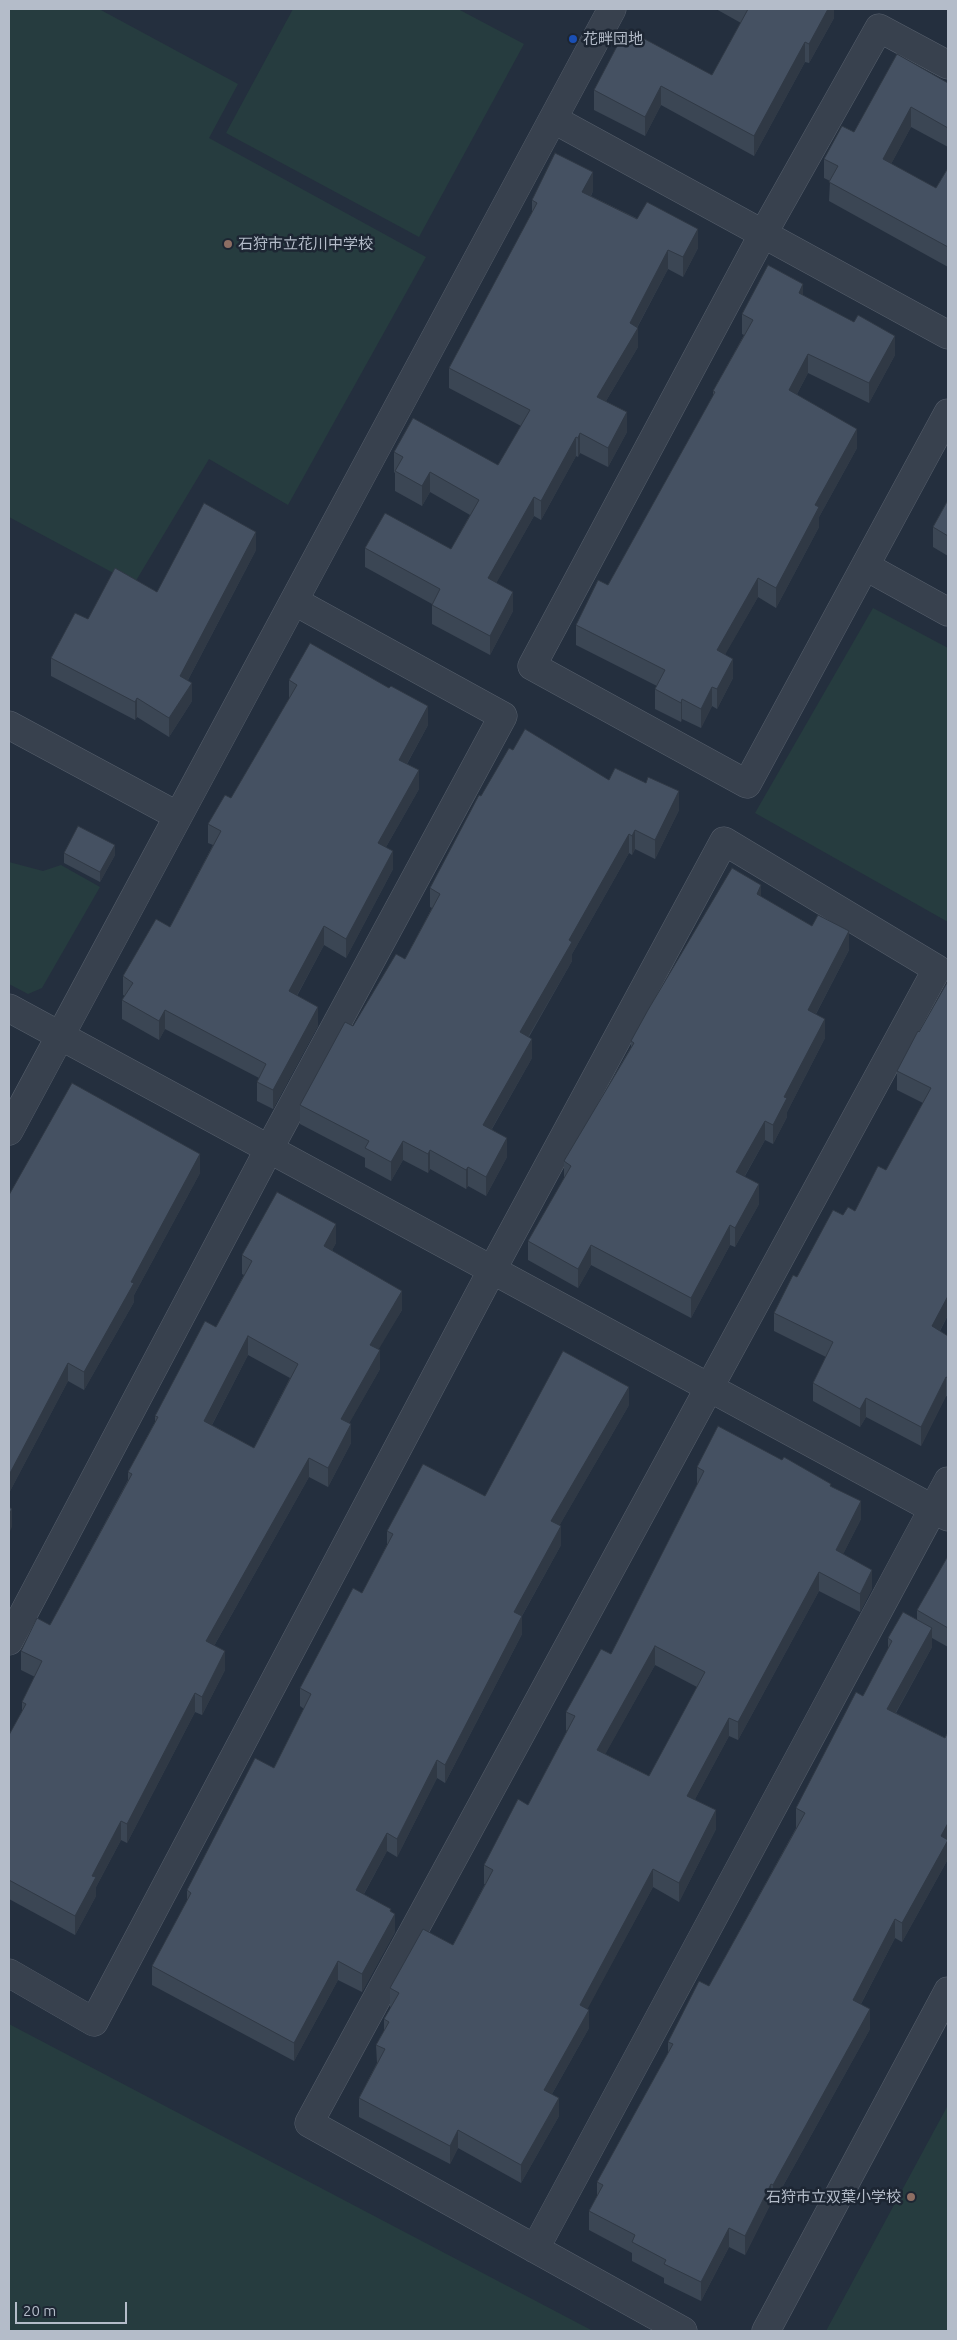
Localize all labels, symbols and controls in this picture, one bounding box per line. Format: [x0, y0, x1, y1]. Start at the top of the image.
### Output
place label: 花畔団地 [583, 30, 643, 48]
marker: 花畔団地 [567, 33, 579, 45]
place label: 石狩市立花川中学校 [238, 235, 373, 253]
marker: 石狩市立花川中学校 [222, 238, 234, 250]
place label: 石狩市立双葉小学校 [766, 2188, 901, 2206]
marker: 石狩市立双葉小学校 [905, 2191, 917, 2203]
scale bar [18, 2292, 130, 2324]
text: 20 m [23, 2302, 56, 2319]

